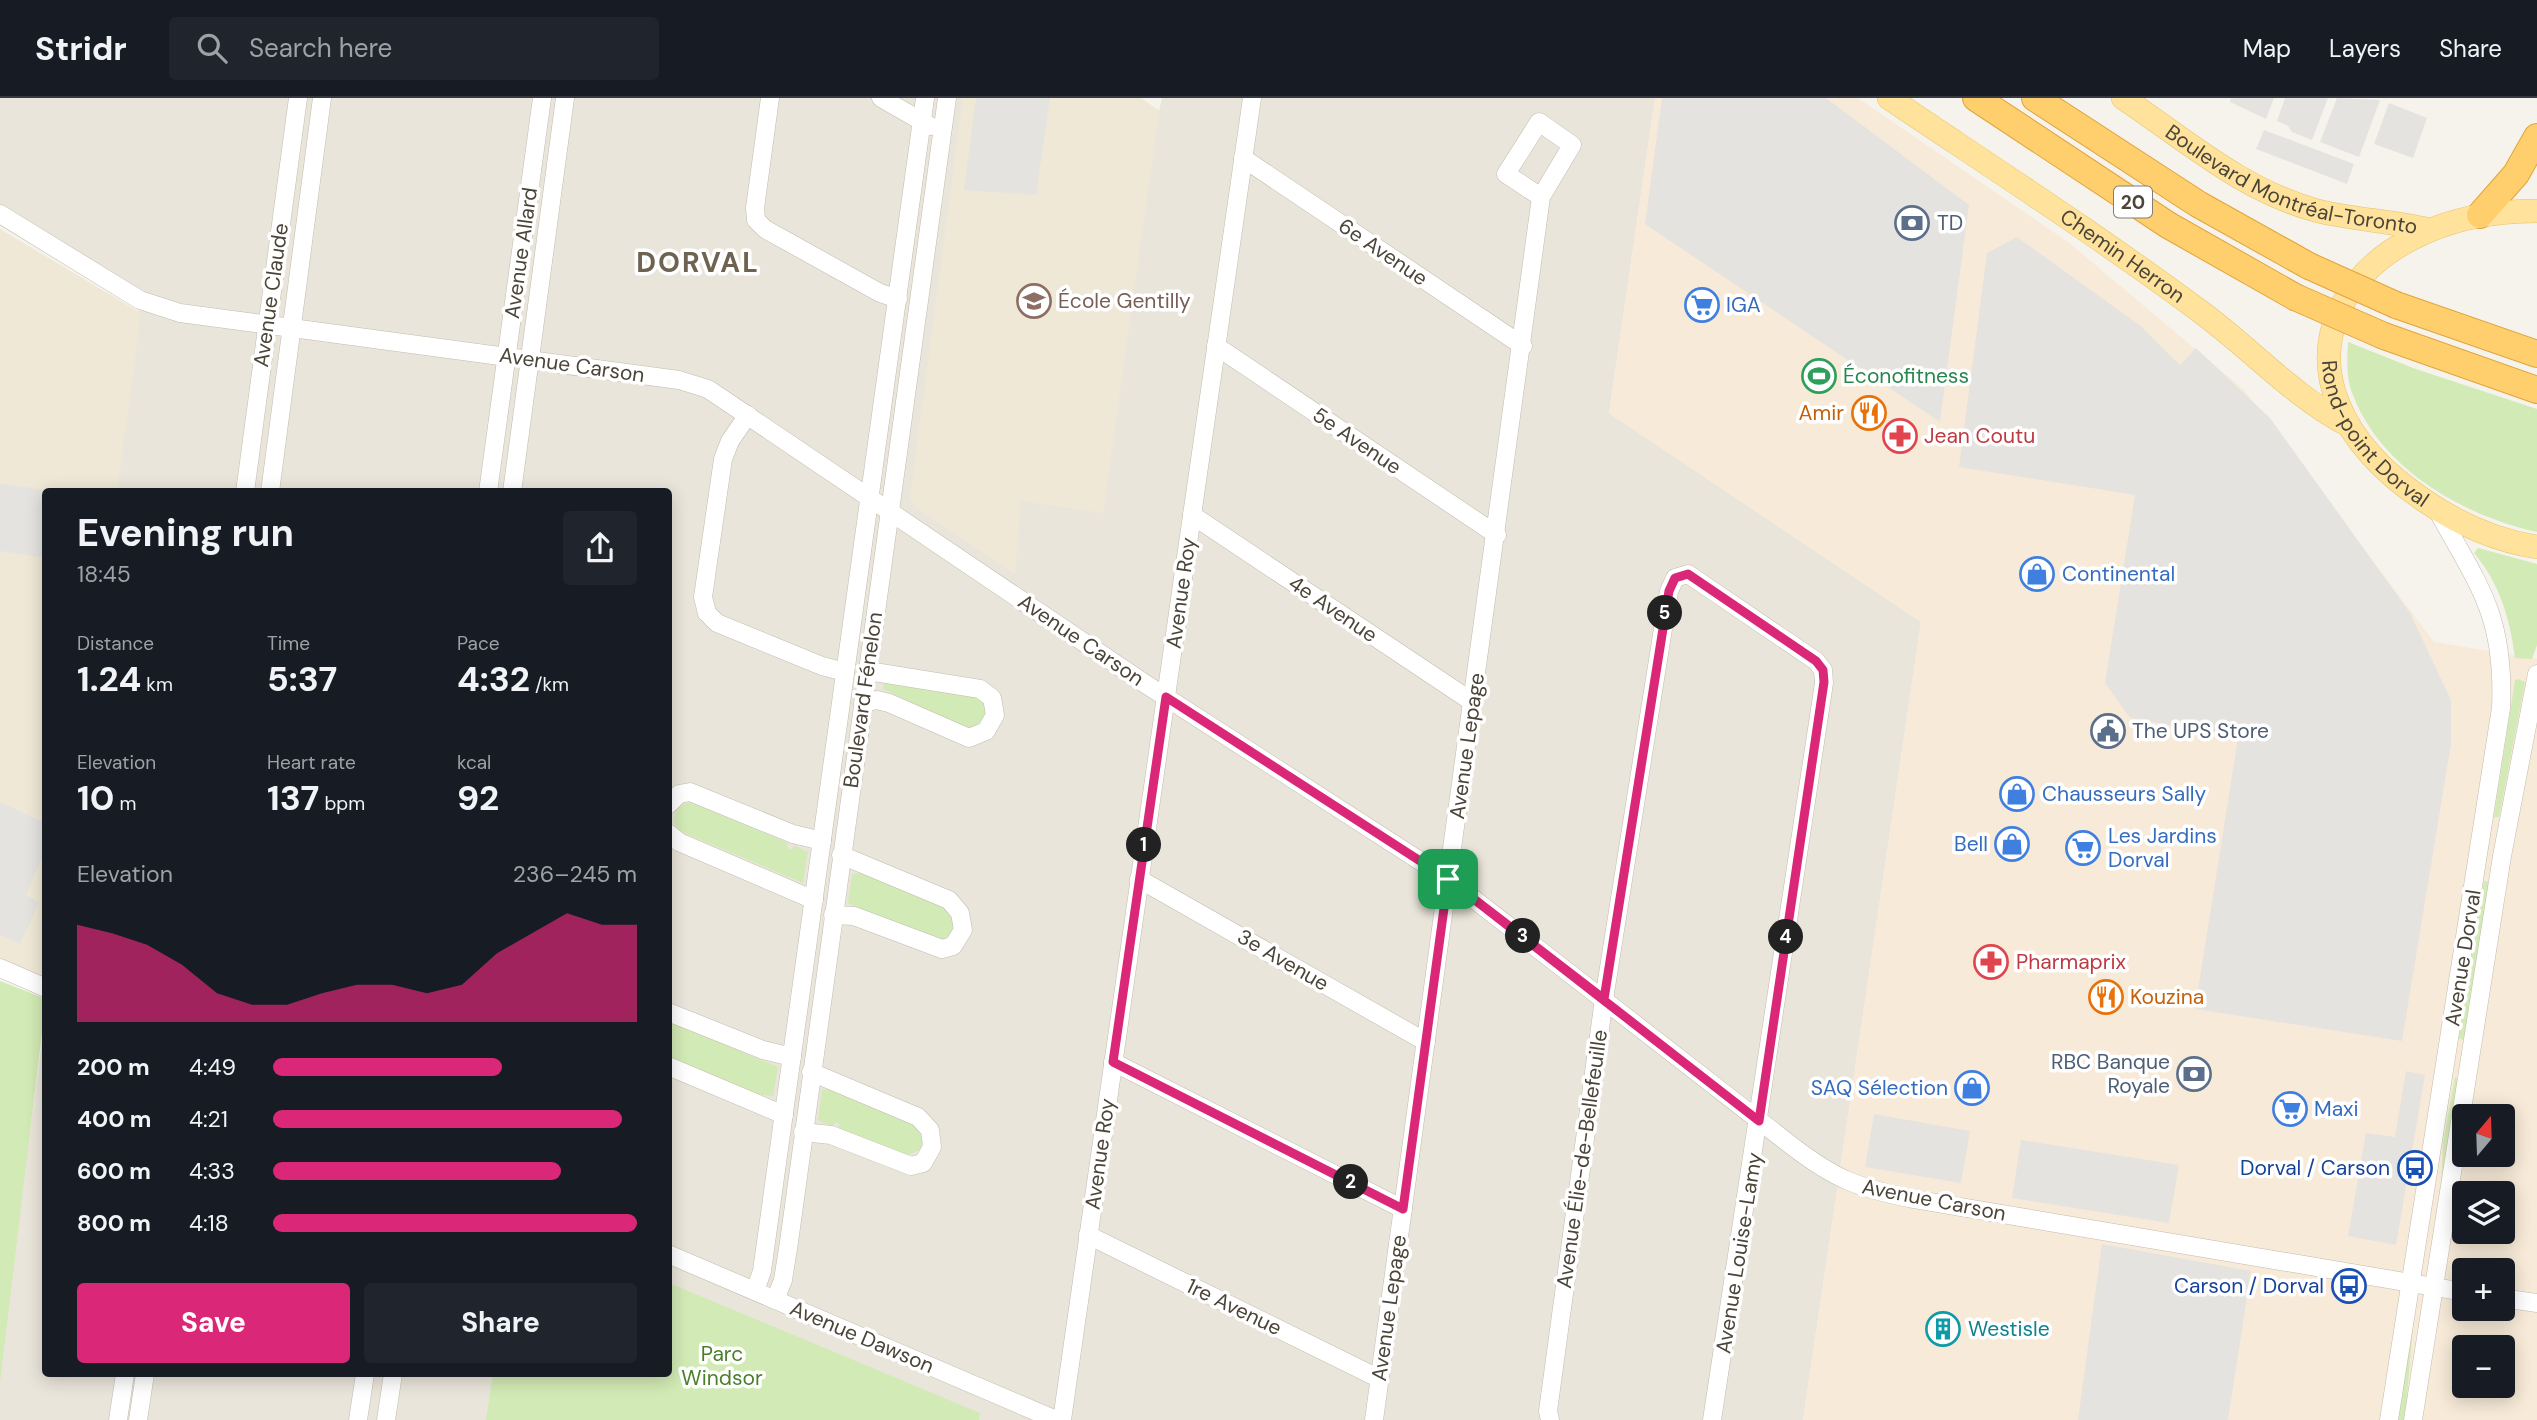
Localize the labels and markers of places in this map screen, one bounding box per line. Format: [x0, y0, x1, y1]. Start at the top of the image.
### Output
bank icon: TD [1893, 204, 1931, 242]
place label: TD [1937, 209, 1963, 237]
school or university icon: École Gentilly [1015, 282, 1053, 320]
supermarket icon: IGA [1683, 286, 1721, 324]
place label: École Gentilly [1058, 287, 1191, 315]
place label: IGA [1726, 291, 1761, 319]
sports icon: Éconofitness [1800, 357, 1838, 395]
place label: Éconofitness [1843, 362, 1969, 390]
restaurant icon: Amir [1850, 394, 1888, 432]
place label: Amir [1799, 399, 1844, 427]
pharmacy icon: Jean Coutu [1881, 417, 1919, 455]
place label: Jean Coutu [1924, 422, 2035, 450]
shop icon: Continental [2018, 555, 2056, 593]
place label: Continental [2062, 560, 2175, 588]
pin: 5 [1648, 596, 1682, 630]
public building icon: The UPS Store [2089, 712, 2127, 750]
place label: The UPS Store [2132, 717, 2269, 745]
shop icon: Chausseurs Sally [1998, 775, 2036, 813]
place label: Chausseurs Sally [2042, 780, 2207, 808]
place label: Les Jardins Dorval [2108, 822, 2217, 874]
shop icon: Bell [1993, 825, 2031, 863]
pin: 1 [1126, 828, 1162, 862]
supermarket icon: Les Jardins Dorval [2064, 829, 2102, 867]
place label: Bell [1954, 830, 1988, 858]
pin [1418, 849, 1478, 909]
pin: 3 [1506, 918, 1540, 954]
pin: 4 [1768, 920, 1803, 954]
pharmacy icon: Pharmaprix [1972, 943, 2010, 981]
place label: Pharmaprix [2016, 948, 2126, 976]
restaurant icon: Kouzina [2087, 978, 2125, 1016]
place label: Kouzina [2130, 983, 2204, 1011]
place label: RBC Banque Royale [2051, 1048, 2170, 1100]
bank icon: RBC Banque Royale [2175, 1055, 2213, 1093]
shop icon: SAQ Sélection [1953, 1069, 1991, 1107]
place label: SAQ Sélection [1811, 1074, 1948, 1102]
supermarket icon: Maxi [2271, 1090, 2309, 1128]
place label: Maxi [2314, 1095, 2359, 1123]
bus stop icon: Dorval / Carson [2396, 1149, 2434, 1187]
place label: Dorval / Carson [2240, 1154, 2390, 1182]
pin: 2 [1334, 1164, 1368, 1200]
bus stop icon: Carson / Dorval [2330, 1267, 2368, 1305]
place label: Carson / Dorval [2174, 1272, 2324, 1300]
building icon: Westisle [1924, 1310, 1962, 1348]
place label: Westisle [1968, 1315, 2050, 1343]

